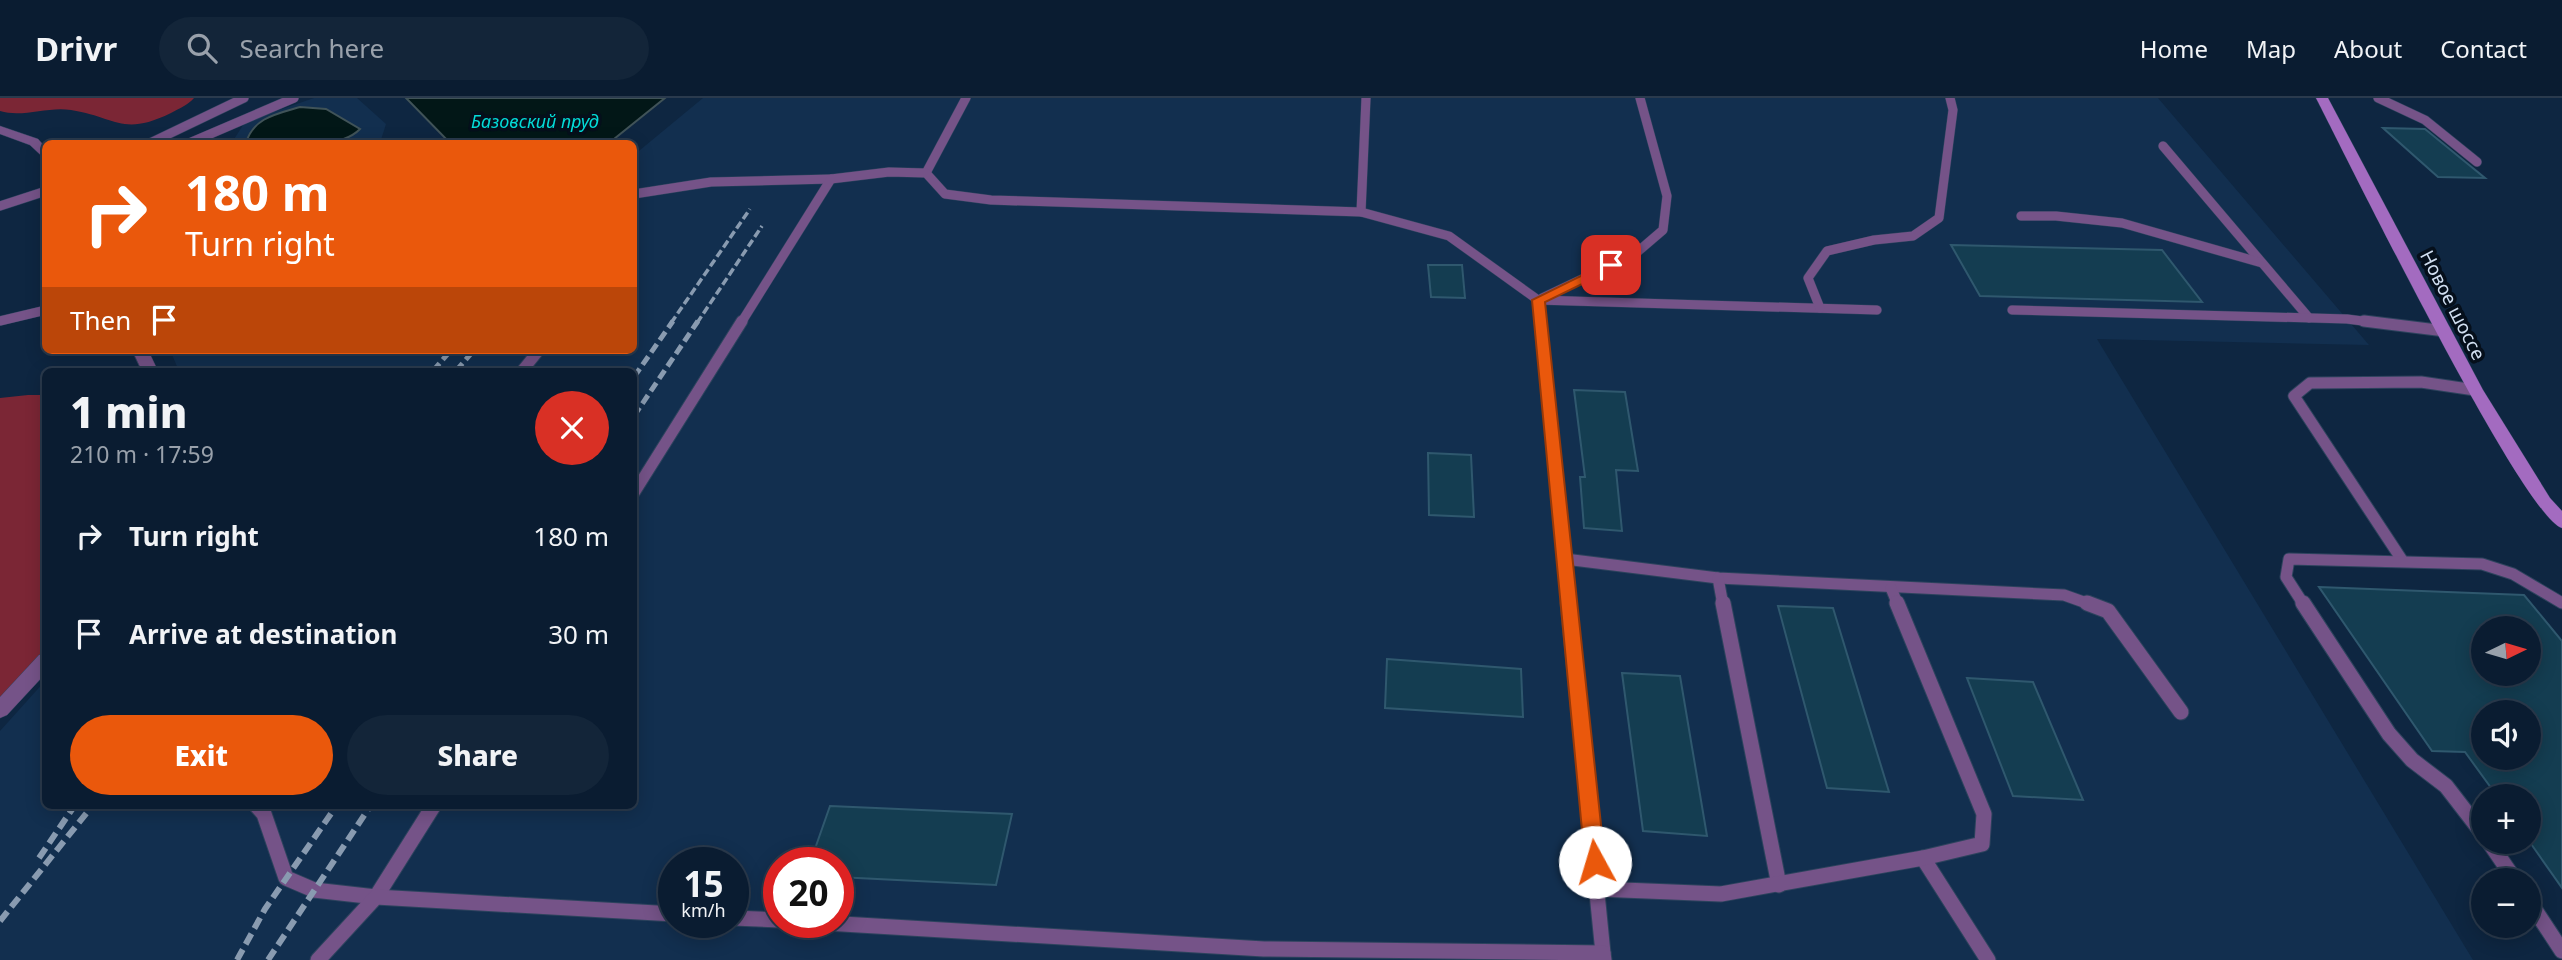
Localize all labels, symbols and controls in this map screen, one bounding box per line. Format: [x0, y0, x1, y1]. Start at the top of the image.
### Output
search box [159, 17, 649, 80]
text: Drivr [35, 26, 117, 71]
icon: search [183, 29, 221, 67]
text: Search here [239, 30, 384, 66]
text: Home [2140, 32, 2208, 65]
text: Map [2246, 32, 2296, 65]
text: About [2334, 32, 2402, 65]
text: Contact [2440, 32, 2527, 65]
water label: Базовский пруд [471, 109, 599, 133]
text: 180 m [185, 159, 330, 225]
icon: right [70, 168, 161, 259]
text: Turn right [185, 222, 335, 265]
pin [1581, 235, 1641, 295]
icon: arrive [1592, 246, 1630, 284]
street label: Новое шоссе [2414, 246, 2492, 364]
icon: arrive [145, 301, 183, 339]
text: Then [70, 302, 131, 338]
text: 1 min [70, 383, 187, 440]
button: close [535, 391, 609, 465]
text: 210 m · 17:59 [70, 438, 214, 470]
icon: right [70, 517, 108, 555]
text: Turn right [129, 518, 259, 554]
text: 180 m [533, 518, 609, 554]
icon: arrive [70, 615, 108, 653]
text: Arrive at destination [129, 616, 398, 652]
text: 30 m [548, 616, 609, 652]
north arrow [2471, 616, 2541, 686]
map controls [2471, 616, 2541, 938]
button: sound [2471, 700, 2541, 770]
button: Exit [70, 715, 333, 795]
button: Share [347, 715, 609, 795]
button: + [2471, 784, 2541, 854]
position arrow [1558, 825, 1632, 899]
speed limit sign: 20 [763, 847, 854, 938]
text: 15 [683, 860, 724, 907]
button: − [2471, 868, 2541, 938]
text: km/h [681, 898, 726, 922]

